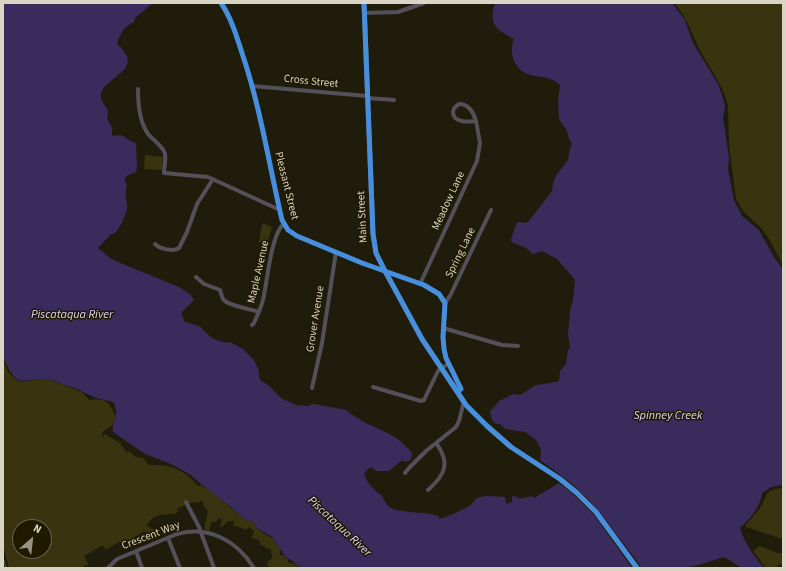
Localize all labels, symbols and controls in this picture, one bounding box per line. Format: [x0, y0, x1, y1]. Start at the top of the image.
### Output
street label: Cross Street [283, 73, 339, 91]
street label: Pleasant Street [271, 151, 301, 221]
street label: Meadow Lane [430, 170, 468, 232]
street label: Main Street [355, 191, 371, 243]
street label: Spring Lane [443, 226, 479, 280]
street label: Maple Avenue [245, 239, 273, 305]
street label: Grover Avenue [304, 285, 328, 353]
water label: Piscataqua River [31, 308, 113, 322]
water label: Spinney Creek [633, 409, 703, 423]
water label: Piscataqua River [304, 494, 374, 560]
north arrow [12, 519, 52, 559]
street label: Crescent Way [120, 519, 182, 553]
text: N [31, 521, 44, 537]

